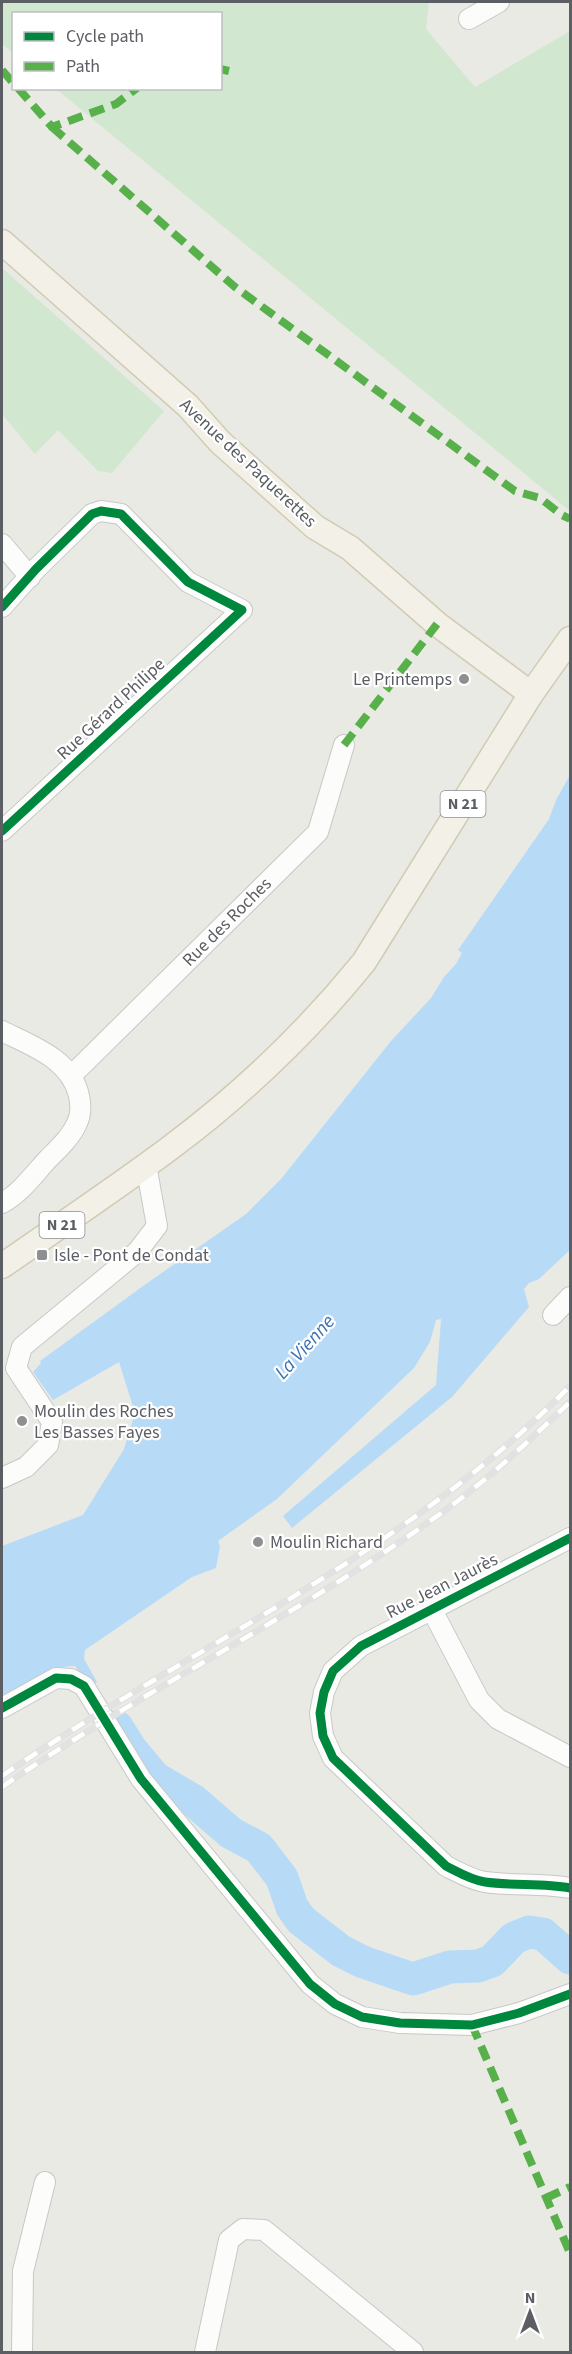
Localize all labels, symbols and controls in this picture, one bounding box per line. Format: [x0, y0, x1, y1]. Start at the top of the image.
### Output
legend [12, 12, 222, 90]
text: Cycle path [66, 24, 144, 49]
text: Path [66, 54, 100, 79]
street label: Avenue des Paquerettes [174, 393, 322, 533]
street label: Rue Gérard Philipe [51, 652, 171, 766]
place label: Le Printemps [353, 667, 452, 692]
marker: Le Printemps [457, 672, 471, 686]
road number: N 21 [440, 791, 486, 817]
street label: Rue des Roches [177, 872, 277, 972]
road number: N 21 [40, 1212, 84, 1238]
place label: Isle - Pont de Condat [54, 1243, 209, 1268]
marker: Isle - Pont de Condat [35, 1248, 49, 1262]
water label: La Vienne [268, 1308, 342, 1386]
place label: Moulin des Roches Les Basses Fayes [34, 1399, 173, 1445]
marker: Moulin des Roches Les Basses Fayes [15, 1414, 29, 1428]
place label: Moulin Richard [270, 1530, 383, 1555]
marker: Moulin Richard [251, 1535, 265, 1549]
street label: Rue Jean Jaurès [382, 1547, 502, 1625]
north arrow [500, 2282, 560, 2342]
text: N [525, 2287, 535, 2309]

